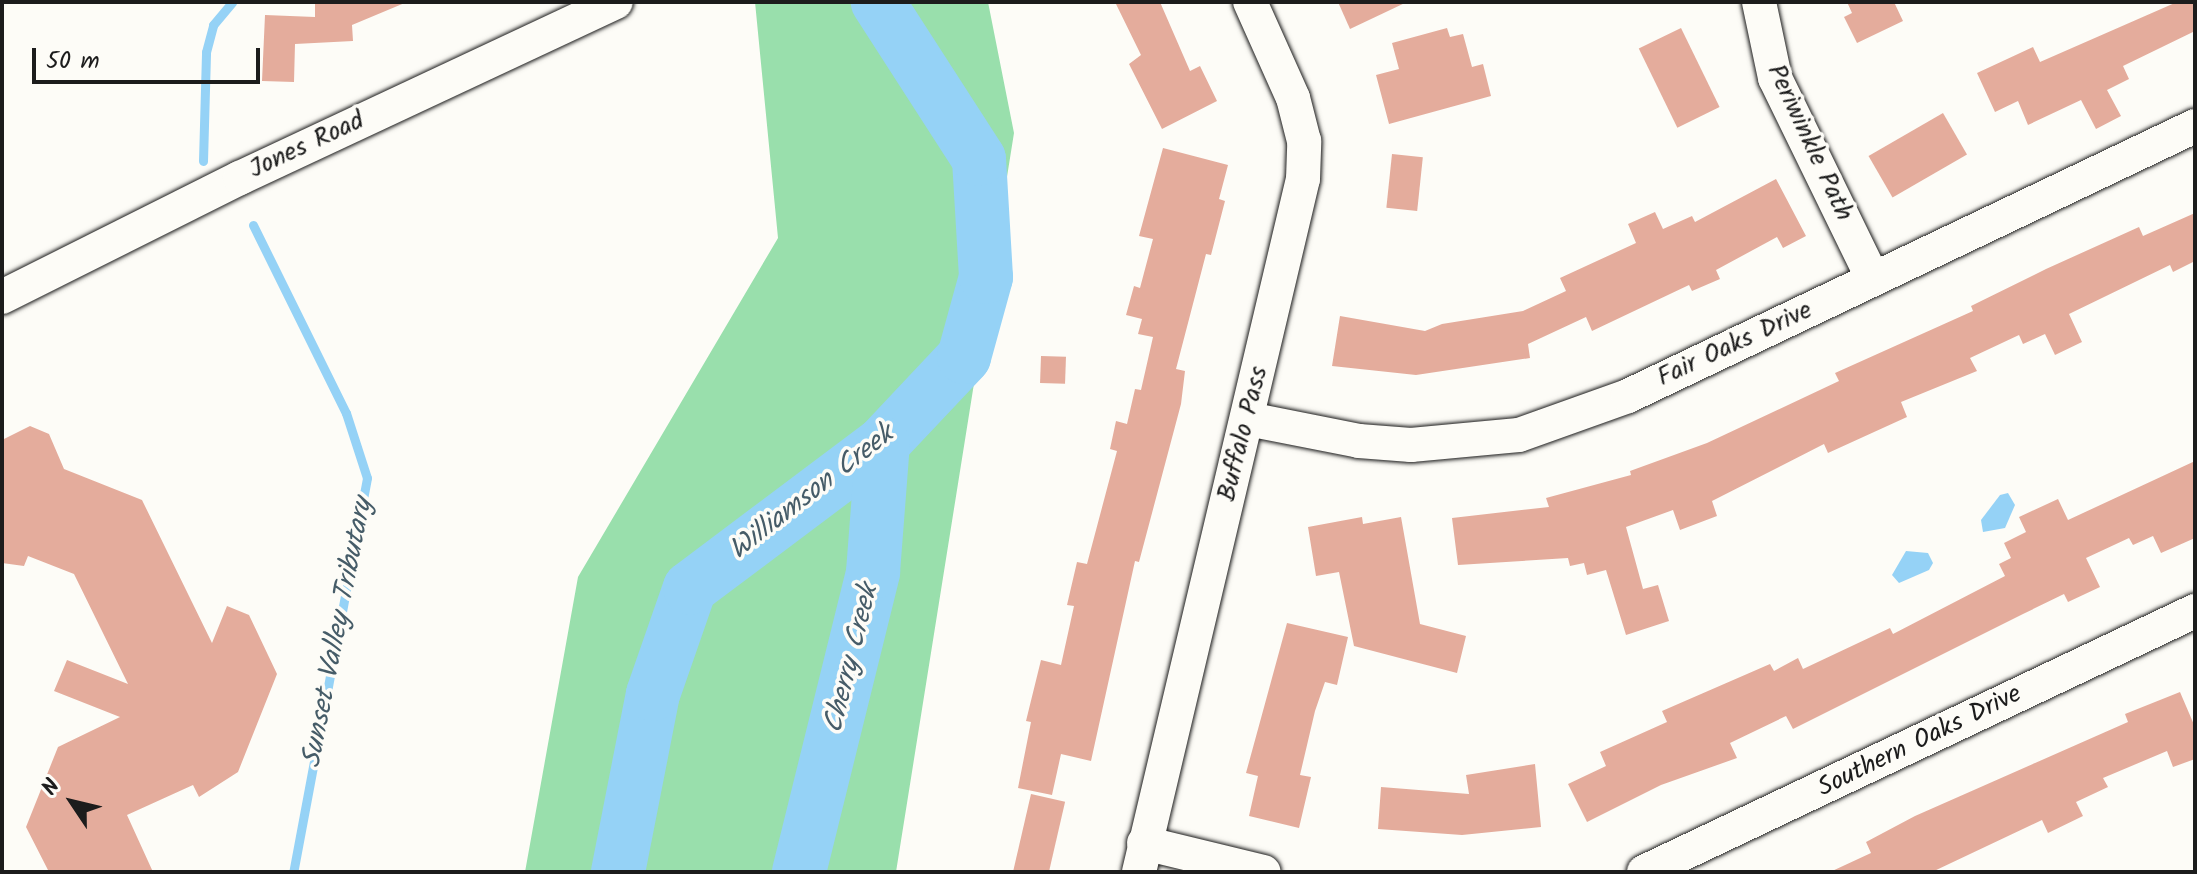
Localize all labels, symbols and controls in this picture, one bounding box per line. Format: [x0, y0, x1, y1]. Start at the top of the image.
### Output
scale bar [36, 32, 264, 82]
text: 50 m [46, 42, 100, 81]
street label: Periwinkle Path [1759, 60, 1859, 226]
street label: Jones Road [245, 106, 369, 186]
street label: Fair Oaks Drive [1653, 296, 1817, 394]
street label: Buffalo Pass [1212, 363, 1276, 505]
water label: Williamson Creek [723, 418, 901, 568]
water label: Sunset Valley Tributary [295, 495, 381, 771]
water label: Cherry Creek [817, 581, 887, 737]
street label: Southern Oaks Drive [1813, 679, 2027, 805]
north arrow [32, 762, 112, 842]
text: N [34, 772, 70, 804]

